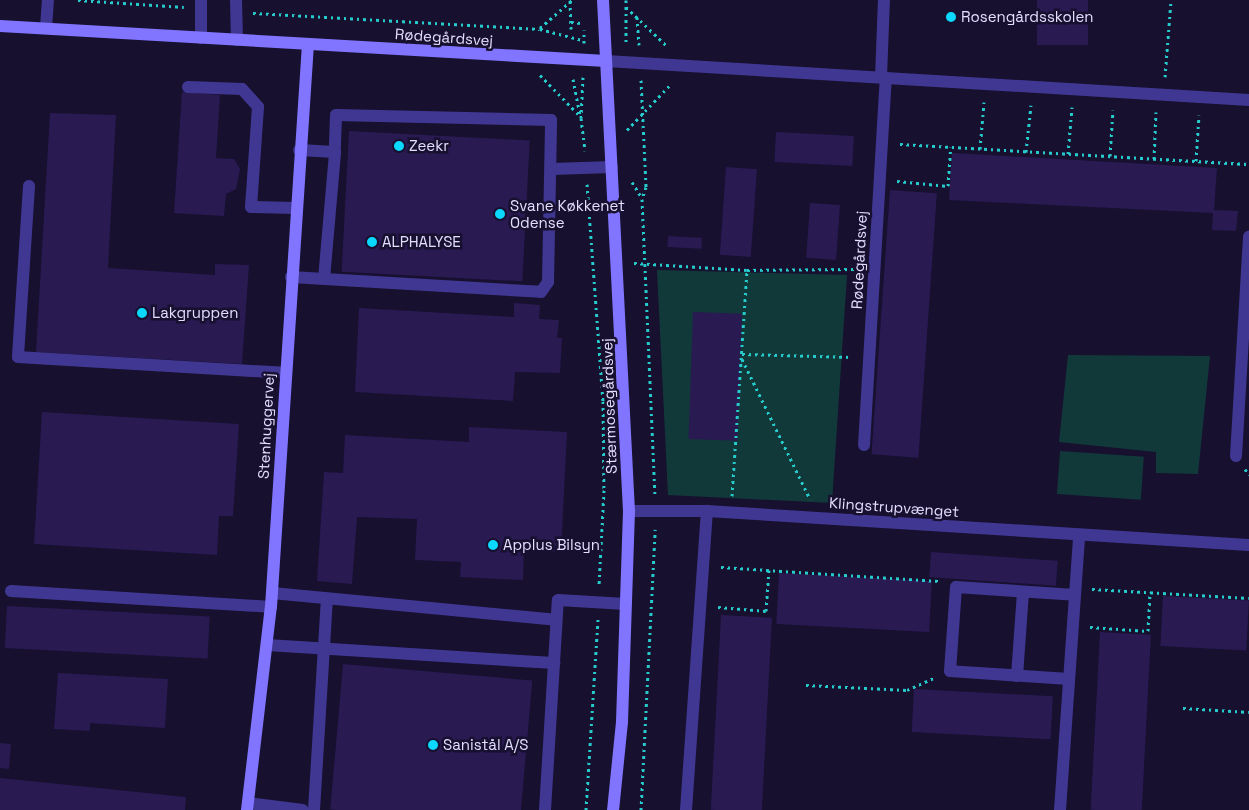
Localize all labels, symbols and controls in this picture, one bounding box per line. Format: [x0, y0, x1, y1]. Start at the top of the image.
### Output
place label: Rosengårdsskolen [961, 8, 1094, 26]
marker: Rosengårdsskolen [945, 11, 957, 23]
street label: Rødegårdsvej [394, 25, 494, 49]
place label: Zeekr [409, 137, 449, 155]
marker: Zeekr [393, 140, 405, 152]
place label: Svane Køkkenet Odense [510, 196, 625, 231]
marker: Svane Køkkenet Odense [494, 208, 506, 220]
street label: Rødegårdsvej [847, 210, 871, 310]
place label: ALPHALYSE [382, 233, 461, 251]
marker: ALPHALYSE [366, 236, 378, 248]
place label: Lakgruppen [152, 304, 238, 322]
marker: Lakgruppen [136, 307, 148, 319]
street label: Stærmosegårdsvej [598, 338, 620, 474]
street label: Stenhuggervej [254, 372, 278, 480]
street label: Klingstrupvænget [828, 493, 960, 521]
place label: Applus Bilsyn [503, 536, 600, 554]
marker: Applus Bilsyn [487, 539, 499, 551]
place label: Sanistål A/S [443, 736, 529, 754]
marker: Sanistål A/S [427, 739, 439, 751]

